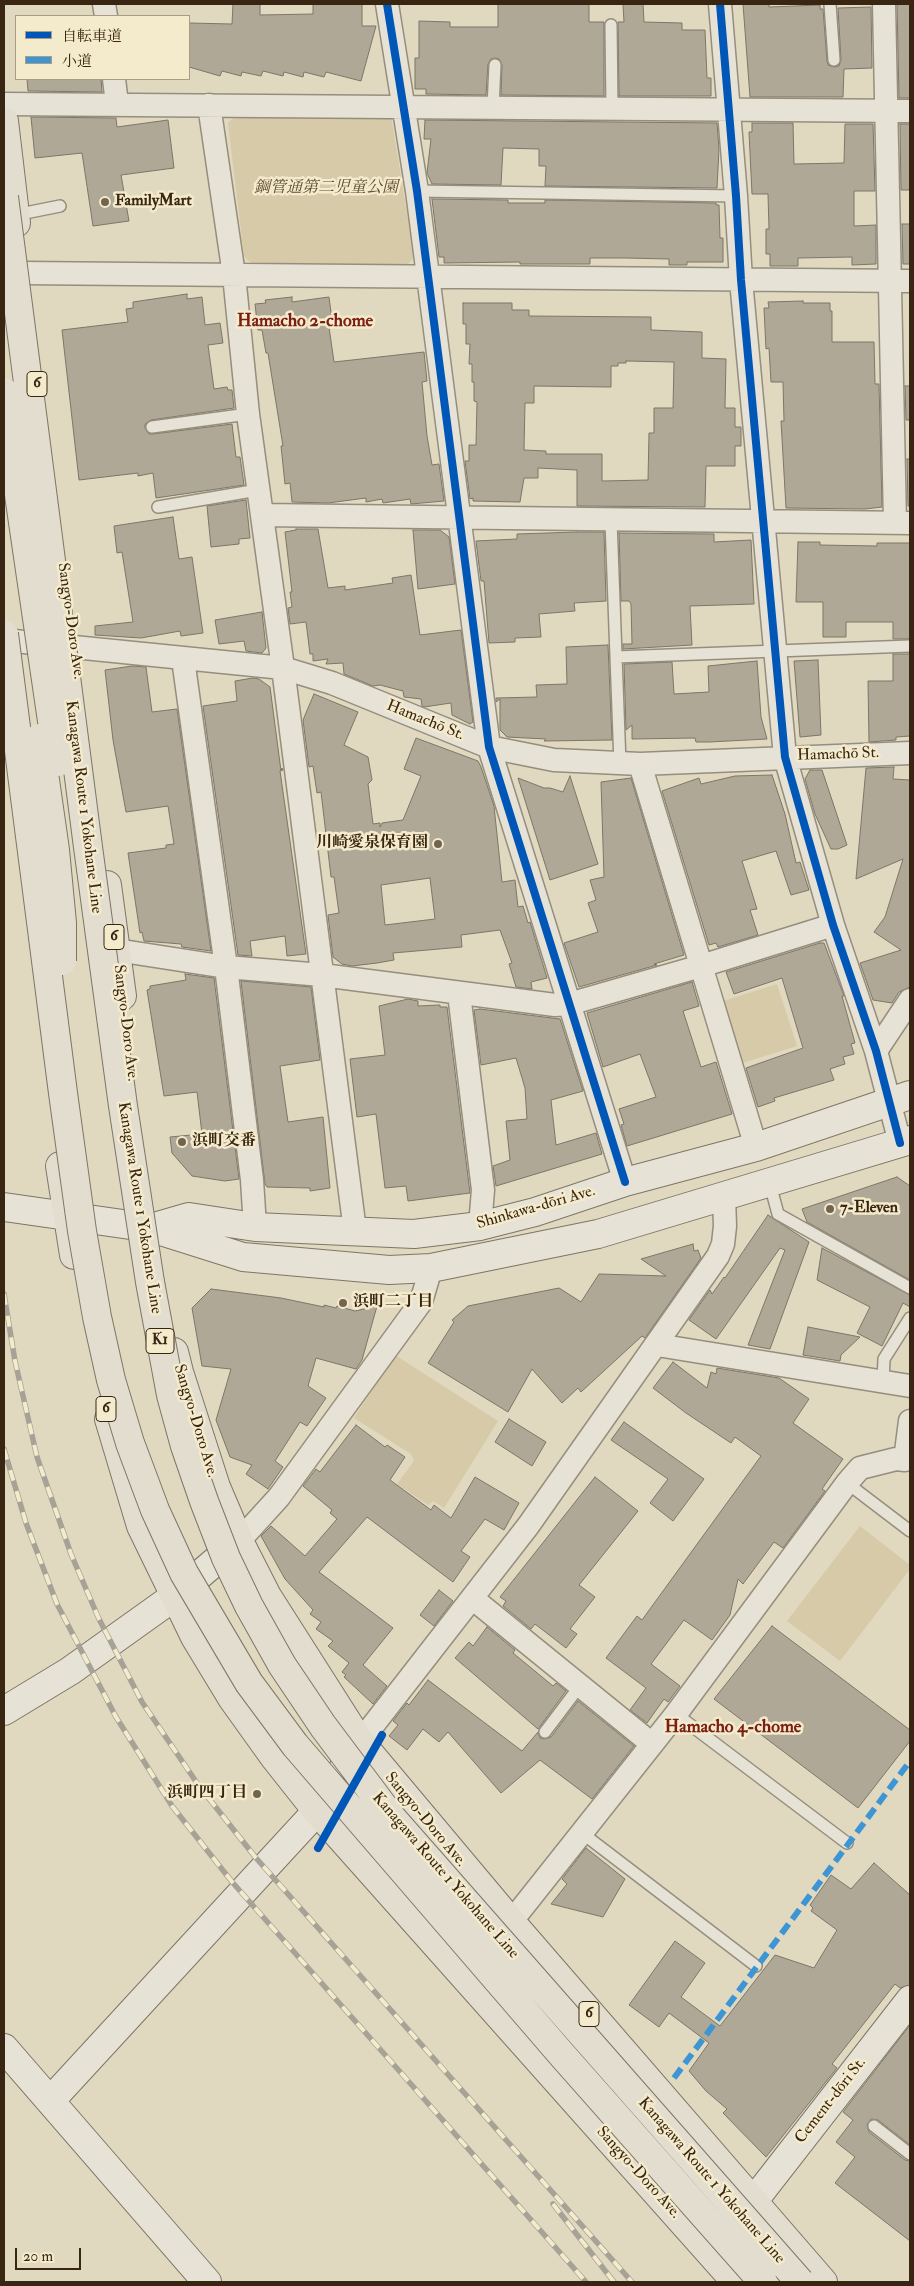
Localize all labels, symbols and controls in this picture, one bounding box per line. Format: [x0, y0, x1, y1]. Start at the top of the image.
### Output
legend [15, 15, 190, 80]
text: 自転車道 [62, 27, 122, 46]
text: 小道 [62, 52, 92, 71]
park label: 鋼管通第二児童公園 [254, 179, 398, 199]
place label: FamilyMart [115, 192, 192, 212]
marker: FamilyMart [99, 196, 111, 208]
district label: Hamacho 2-chome [237, 311, 373, 333]
road number: 6 [27, 372, 47, 396]
street label: Sangyo-Doro Ave. [52, 562, 88, 680]
street label: Hamachō St. [383, 697, 467, 745]
street label: Kanagawa Route 1 Yokohane Line [60, 699, 106, 915]
street label: Hamachō St. [797, 744, 879, 766]
place label: 川崎愛泉保育園 [316, 834, 428, 854]
marker: 川崎愛泉保育園 [432, 838, 444, 850]
road number: 6 [104, 924, 124, 950]
street label: Sangyo-Doro Ave. [108, 964, 142, 1082]
street label: Kanagawa Route 1 Yokohane Line [113, 1101, 165, 1315]
place label: 浜町交番 [192, 1132, 256, 1152]
marker: 浜町交番 [176, 1136, 188, 1148]
street label: Shinkawa-dōri Ave. [475, 1182, 597, 1234]
place label: 7-Eleven [840, 1199, 898, 1219]
marker: 7-Eleven [824, 1203, 836, 1215]
place label: 浜町二丁目 [353, 1293, 433, 1313]
marker: 浜町二丁目 [337, 1297, 349, 1309]
road number: K1 [146, 1328, 174, 1354]
street label: Sangyo-Doro Ave. [169, 1362, 221, 1480]
road number: 6 [96, 1396, 116, 1422]
district label: Hamacho 4-chome [665, 1717, 801, 1739]
street label: Sangyo-Doro Ave. [380, 1769, 470, 1871]
place label: 浜町四丁目 [167, 1784, 247, 1804]
marker: 浜町四丁目 [251, 1788, 263, 1800]
street label: Kanagawa Route 1 Yokohane Line [367, 1789, 523, 1963]
road number: 6 [579, 2002, 599, 2026]
street label: Cement-dōri St. [791, 2054, 871, 2148]
street label: Kanagawa Route 1 Yokohane Line [633, 2094, 789, 2268]
street label: Sangyo-Doro Ave. [592, 2123, 684, 2223]
scale bar [18, 2238, 84, 2270]
text: 20 m [23, 2247, 53, 2266]

